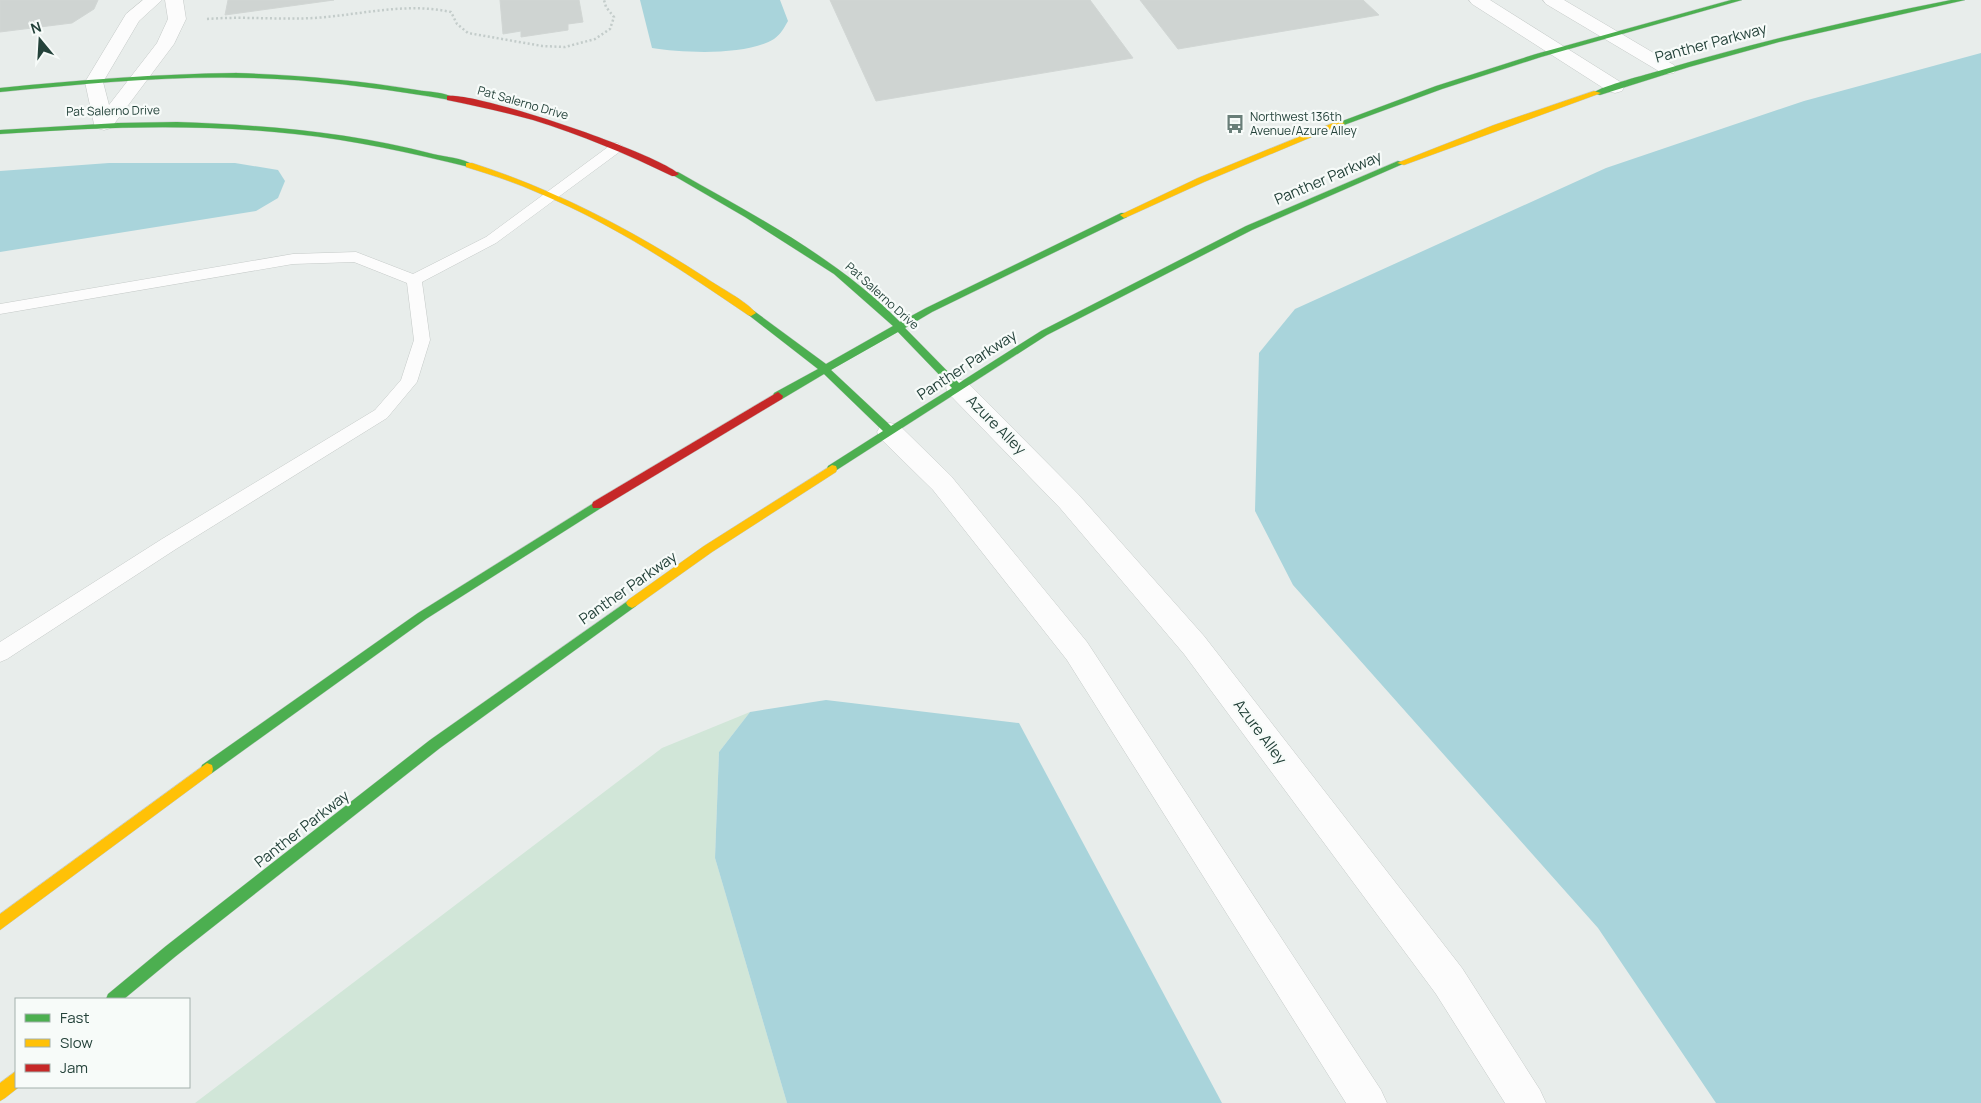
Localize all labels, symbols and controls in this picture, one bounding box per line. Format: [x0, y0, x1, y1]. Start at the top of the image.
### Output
north arrow [15, 15, 65, 65]
text: N [28, 17, 44, 38]
street label: Panther Parkway [1653, 17, 1769, 68]
street label: Pat Salerno Drive [476, 81, 571, 124]
street label: Pat Salerno Drive [66, 101, 160, 120]
place label: Northwest 136th Avenue/Azure Alley [1250, 108, 1358, 139]
bus stop icon: Northwest 136th Avenue/Azure Alley [1224, 113, 1246, 135]
street label: Panther Parkway [1271, 145, 1385, 210]
street label: Pat Salerno Drive [842, 258, 923, 333]
street label: Panther Parkway [913, 324, 1021, 405]
street label: Azure Alley [962, 390, 1031, 459]
street label: Panther Parkway [575, 546, 681, 629]
street label: Azure Alley [1229, 695, 1292, 769]
street label: Panther Parkway [250, 785, 353, 872]
legend [15, 998, 190, 1088]
text: Fast [60, 1007, 89, 1028]
text: Slow [60, 1032, 93, 1053]
text: Jam [60, 1057, 88, 1078]

